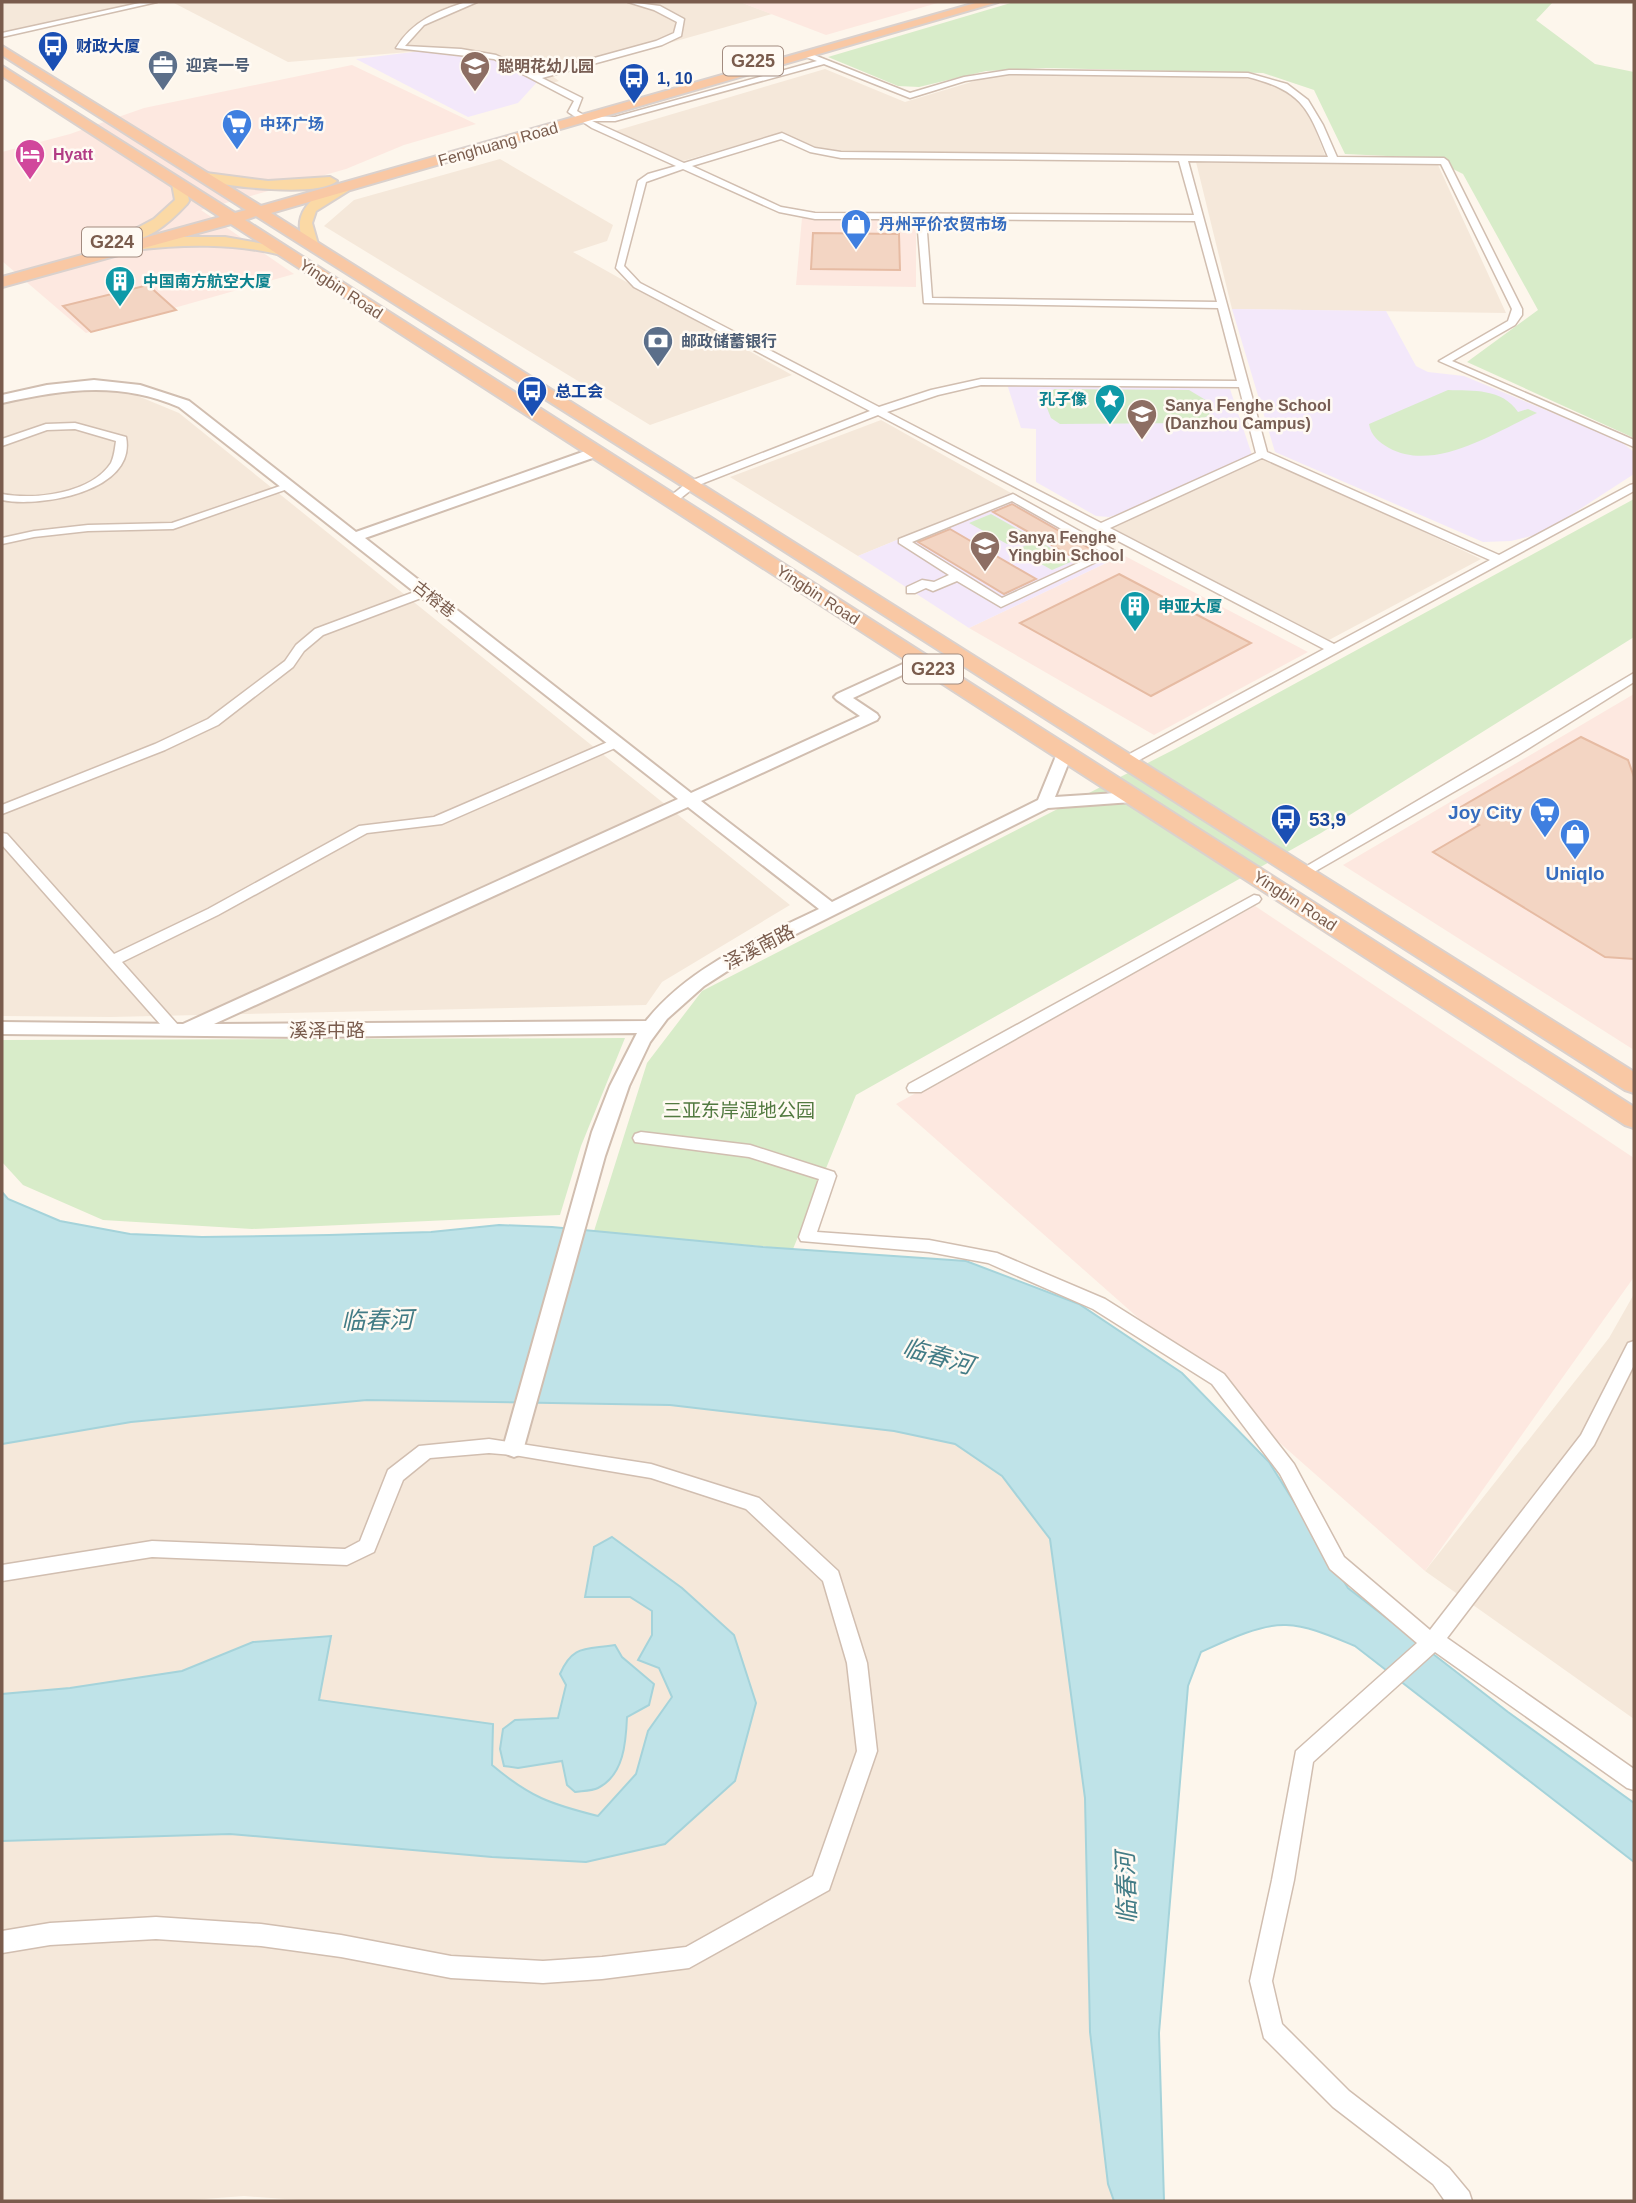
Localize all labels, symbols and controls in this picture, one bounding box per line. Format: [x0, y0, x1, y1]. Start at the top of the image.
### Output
bus stop icon: 财政大厦 [36, 29, 70, 73]
place label: 财政大厦 [76, 38, 140, 55]
road number: G225 [723, 46, 783, 76]
office icon: 迎宾一号 [146, 48, 180, 92]
school or university icon: 聪明花幼儿园 [458, 49, 492, 93]
place label: 迎宾一号 [186, 57, 250, 74]
place label: 聪明花幼儿园 [498, 57, 594, 75]
bus stop icon: 1, 10 [617, 61, 651, 105]
place label: 1, 10 [657, 70, 693, 87]
supermarket icon: 中环广场 [220, 107, 254, 151]
place label: 中环广场 [260, 116, 324, 133]
street label: Fenghuang Road [436, 119, 560, 169]
hotel icon: Hyatt [13, 137, 47, 181]
place label: Hyatt [53, 146, 94, 163]
shop icon: 丹州平价农贸市场 [839, 207, 873, 251]
place label: 丹州平价农贸市场 [879, 215, 1007, 233]
road number: G224 [82, 228, 142, 256]
street label: Yingbin Road [296, 256, 386, 322]
building icon: 中国南方航空大厦 [103, 264, 137, 308]
place label: 中国南方航空大厦 [143, 273, 271, 290]
bank icon: 邮政储蓄银行 [641, 324, 675, 368]
place label: 邮政储蓄银行 [681, 333, 777, 350]
bus stop icon: 总工会 [515, 374, 549, 418]
place icon: 孔子像 [1093, 382, 1127, 426]
place label: 总工会 [555, 383, 603, 400]
place label: 孔子像 [1039, 391, 1087, 408]
school or university icon: Sanya Fenghe School (Danzhou Campus) [1125, 397, 1159, 441]
place label: Sanya Fenghe School (Danzhou Campus) [1165, 397, 1331, 432]
school or university icon: Sanya Fenghe Yingbin School [968, 529, 1002, 573]
place label: Sanya Fenghe Yingbin School [1008, 529, 1124, 564]
street label: Yingbin Road [773, 562, 863, 628]
street label: 古榕巷 [410, 578, 458, 620]
building icon: 申亚大厦 [1118, 589, 1152, 633]
place label: 申亚大厦 [1158, 598, 1222, 615]
road number: G223 [903, 654, 963, 684]
supermarket icon: Joy City [1528, 795, 1562, 839]
bus stop icon: 53,9 [1269, 802, 1303, 846]
place label: Joy City [1448, 802, 1522, 823]
place label: 53,9 [1309, 809, 1346, 830]
shop icon: Uniqlo [1558, 817, 1592, 861]
place label: Uniqlo [1545, 863, 1605, 884]
street label: Yingbin Road [1250, 868, 1340, 934]
street label: 泽溪南路 [720, 920, 798, 974]
street label: 溪泽中路 [289, 1020, 365, 1041]
park label: 三亚东岸湿地公园 [663, 1100, 815, 1121]
water label: 临春河 [341, 1306, 417, 1334]
water label: 临春河 [900, 1333, 980, 1380]
water label: 临春河 [1111, 1848, 1141, 1924]

